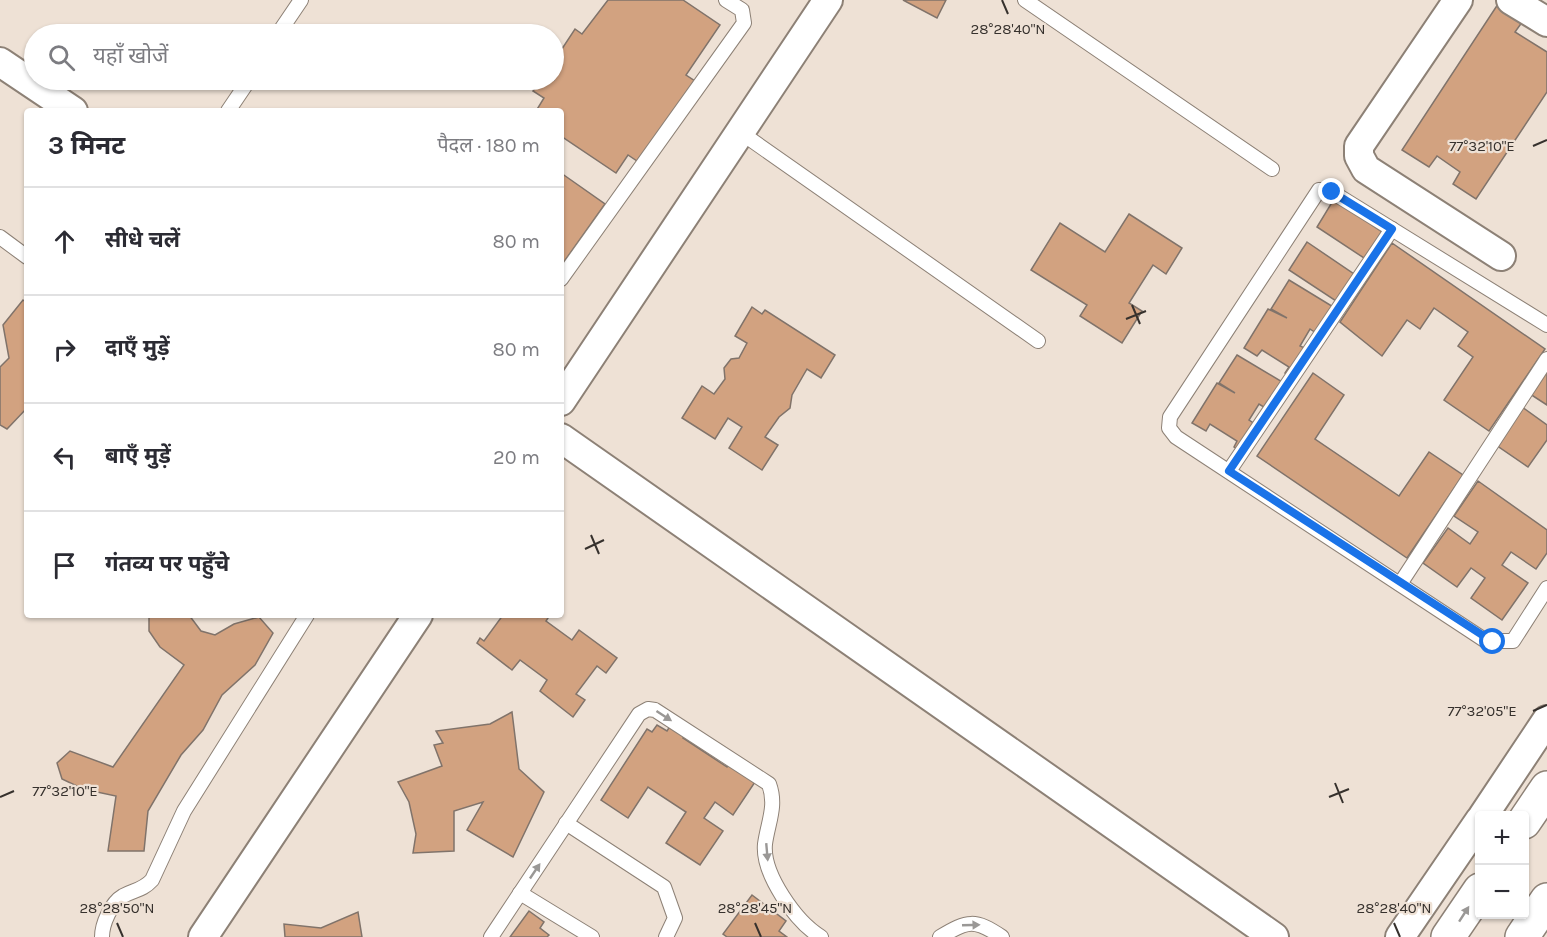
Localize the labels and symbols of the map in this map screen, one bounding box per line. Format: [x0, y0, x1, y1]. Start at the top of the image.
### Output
text: 28°28'40"N [970, 20, 1046, 38]
text: 77°32'10"E [1449, 137, 1515, 155]
route end [1318, 178, 1344, 204]
route start [1479, 628, 1505, 654]
text: 77°32'05"E [1447, 702, 1517, 720]
one-way arrow [655, 710, 671, 722]
text: 77°32'10"E [32, 782, 98, 800]
one-way arrow [762, 843, 772, 862]
one-way arrow [529, 863, 540, 879]
text: 28°28'50"N [79, 899, 155, 917]
text: 28°28'45"N [718, 899, 792, 917]
text: 28°28'40"N [1356, 899, 1432, 917]
one-way arrow [1458, 906, 1470, 922]
one-way arrow [962, 920, 981, 929]

